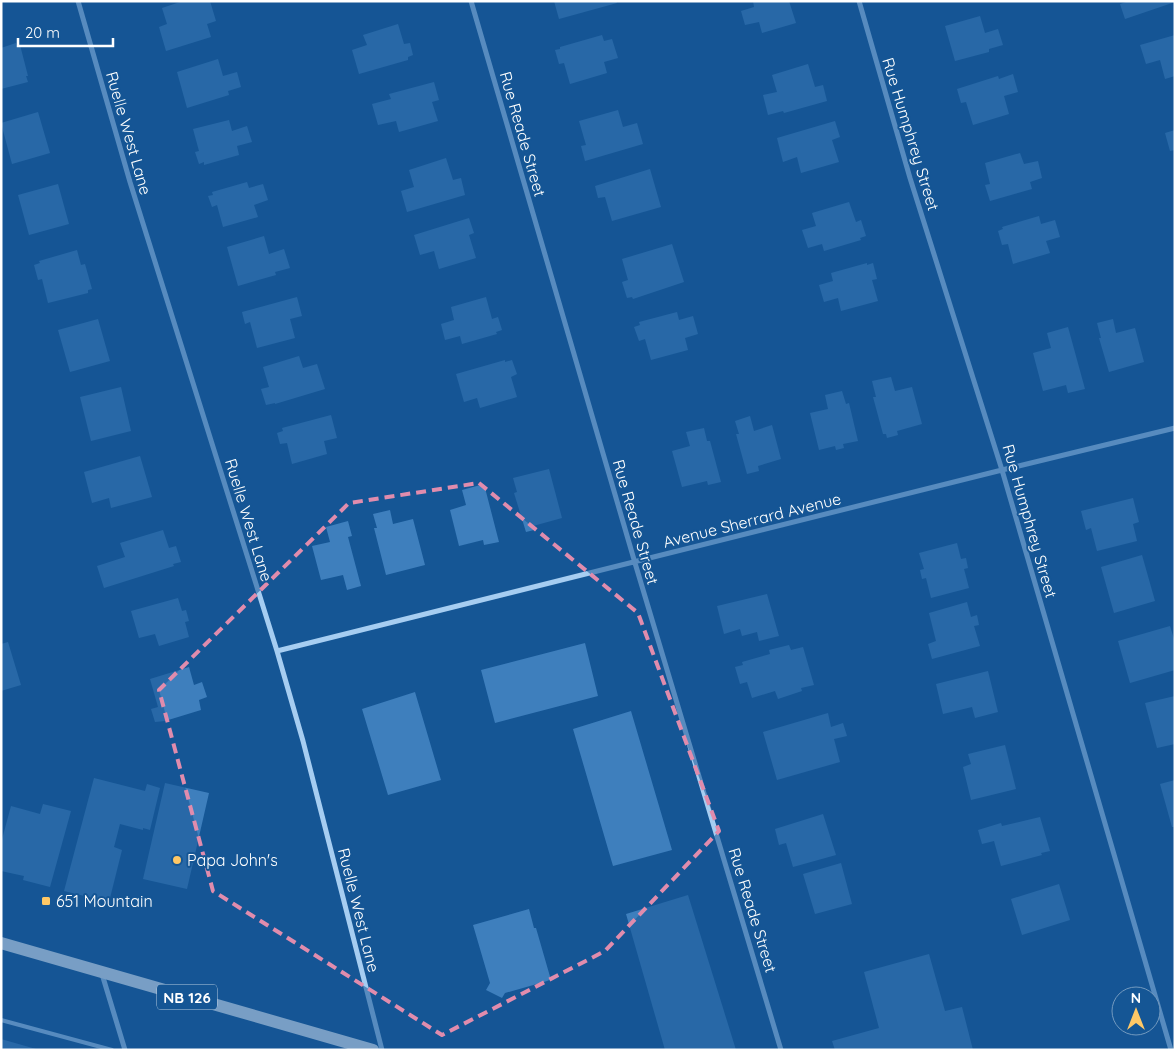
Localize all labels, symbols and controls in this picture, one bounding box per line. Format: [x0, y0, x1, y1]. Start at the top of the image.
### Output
scale bar [18, 15, 112, 47]
text: 20 m [25, 23, 60, 42]
street label: Rue Humphrey Street [878, 55, 944, 213]
street label: Ruelle West Lane [102, 69, 156, 197]
street label: Rue Reade Street [496, 69, 550, 199]
street label: Rue Humphrey Street [998, 442, 1062, 600]
street label: Ruelle West Lane [221, 456, 277, 584]
street label: Rue Reade Street [609, 457, 663, 587]
street label: Avenue Sherrard Avenue [661, 488, 843, 552]
street label: Rue Reade Street [725, 845, 781, 975]
street label: Ruelle West Lane [334, 846, 384, 974]
place label: Papa John's [187, 850, 278, 870]
marker: Papa John's [171, 854, 183, 866]
place label: 651 Mountain [56, 891, 153, 911]
marker: 651 Mountain [40, 895, 52, 907]
road number: NB 126 [157, 984, 217, 1010]
north arrow [1111, 986, 1161, 1036]
text: N [1131, 989, 1141, 1007]

